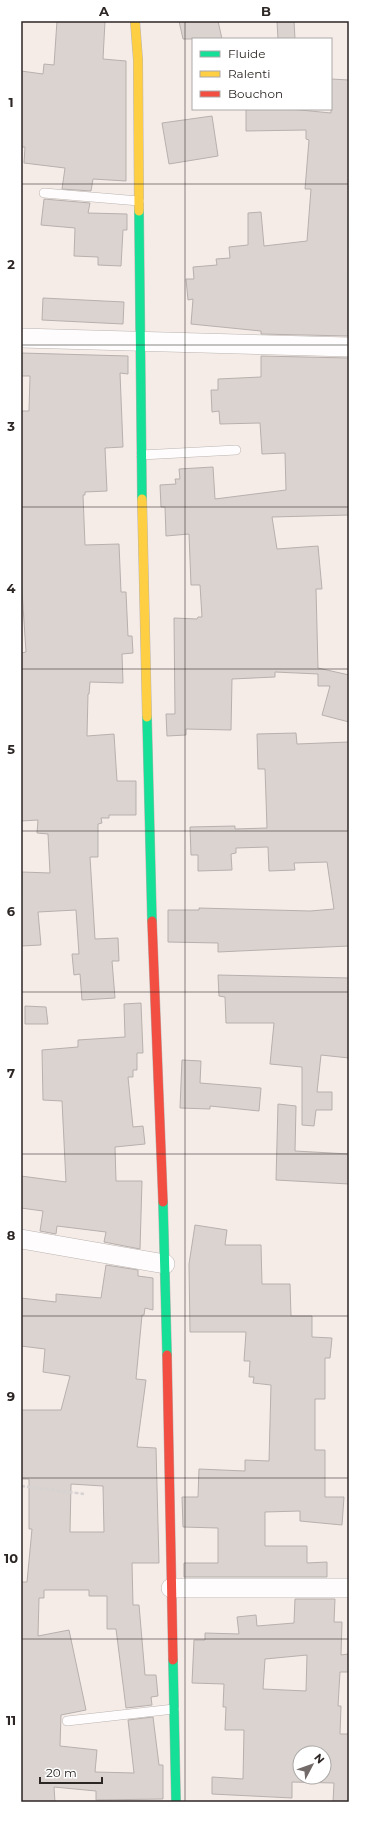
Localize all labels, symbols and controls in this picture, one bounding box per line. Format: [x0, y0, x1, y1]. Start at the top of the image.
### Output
text: A [98, 3, 110, 19]
text: B [261, 3, 271, 19]
legend [192, 38, 332, 110]
text: Fluide [228, 46, 266, 61]
text: Ralenti [228, 66, 270, 81]
text: Bouchon [228, 86, 283, 101]
text: 1 [8, 94, 14, 110]
text: 2 [7, 256, 15, 272]
text: 3 [6, 418, 15, 434]
text: 4 [7, 580, 16, 596]
text: 5 [7, 741, 15, 757]
text: 6 [7, 903, 16, 919]
text: 7 [7, 1065, 15, 1081]
text: 8 [7, 1227, 16, 1243]
text: 9 [7, 1388, 15, 1404]
text: 10 [4, 1550, 18, 1566]
text: 11 [6, 1712, 16, 1728]
north arrow [292, 1745, 332, 1785]
text: N [311, 1750, 328, 1766]
scale bar [40, 1759, 102, 1785]
text: 20 m [46, 1765, 77, 1780]

